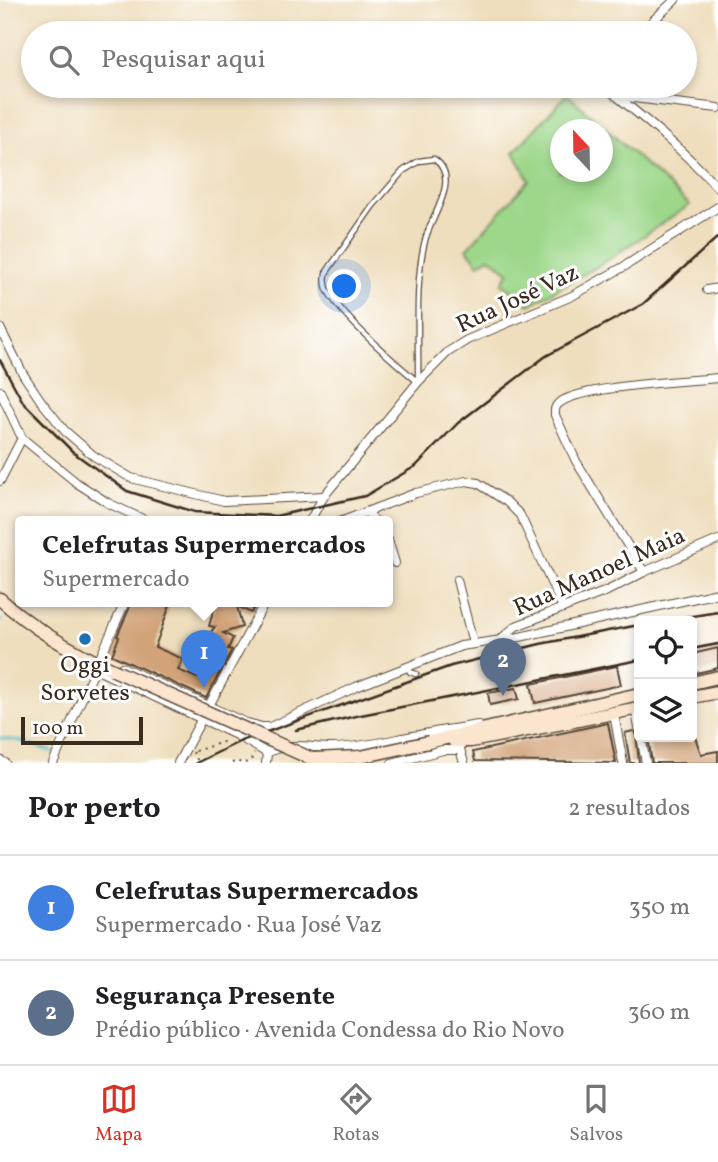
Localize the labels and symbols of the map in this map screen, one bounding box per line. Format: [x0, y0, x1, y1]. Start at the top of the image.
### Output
north arrow [550, 119, 613, 182]
street label: Rua José Vaz [451, 257, 585, 343]
your location [327, 269, 361, 303]
street label: Rua Manoel Maia [508, 520, 691, 626]
pin: 1 [181, 630, 227, 688]
marker: Oggi Sorvetes [77, 631, 93, 647]
pin: 2 [480, 638, 526, 696]
place label: Oggi Sorvetes [40, 649, 130, 711]
scale bar [21, 714, 144, 746]

